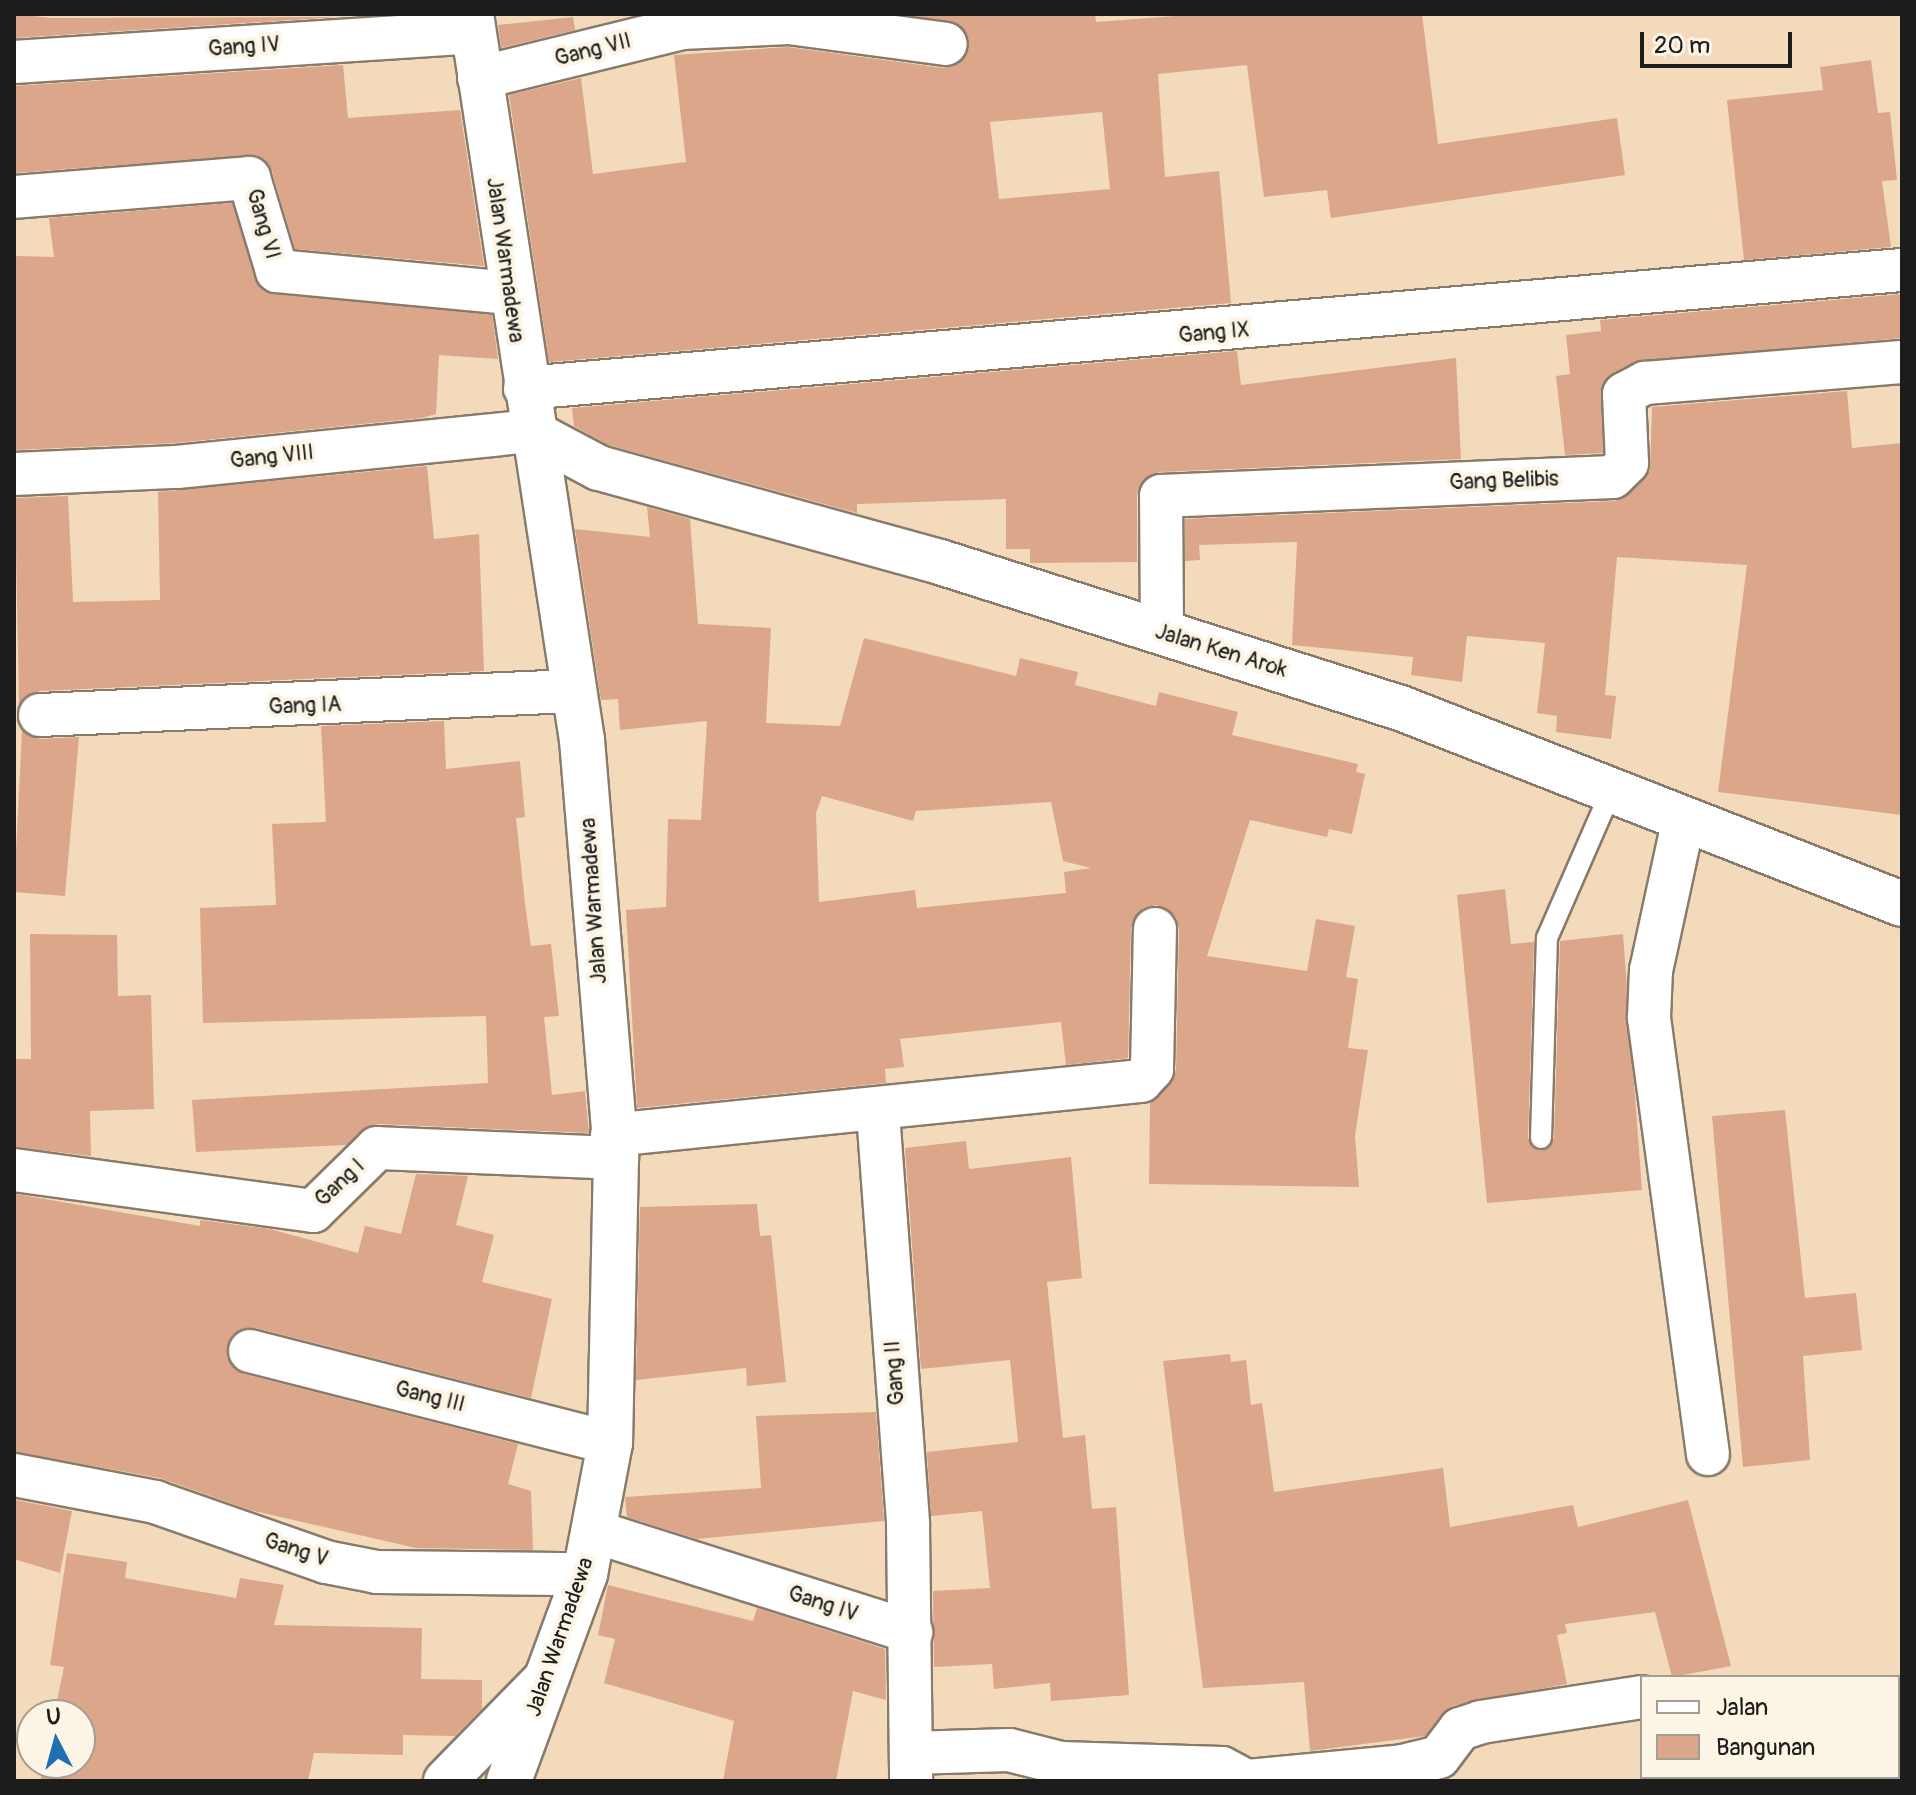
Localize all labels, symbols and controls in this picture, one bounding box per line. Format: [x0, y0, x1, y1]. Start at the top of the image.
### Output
scale bar [1644, 16, 1796, 66]
street label: Gang VII [552, 28, 634, 72]
street label: Gang IV [207, 31, 281, 63]
text: 20 m [1654, 31, 1710, 60]
street label: Jalan Warmadewa [480, 176, 530, 344]
street label: Gang VI [240, 186, 286, 262]
street label: Gang IX [1177, 317, 1251, 349]
street label: Gang VIII [229, 439, 315, 475]
street label: Gang Belibis [1449, 466, 1559, 496]
street label: Jalan Ken Arok [1152, 618, 1290, 684]
street label: Gang IA [268, 692, 342, 720]
street label: Jalan Warmadewa [575, 817, 613, 985]
street label: Gang I [310, 1153, 370, 1213]
street label: Gang II [880, 1340, 910, 1406]
street label: Gang III [392, 1376, 468, 1418]
street label: Gang V [261, 1527, 331, 1573]
street label: Jalan Warmadewa [520, 1554, 600, 1720]
street label: Gang IV [785, 1580, 861, 1628]
legend [1640, 1675, 1900, 1779]
text: Jalan [1716, 1693, 1768, 1722]
north arrow [16, 1699, 96, 1779]
text: U [45, 1702, 62, 1732]
text: Bangunan [1716, 1733, 1815, 1762]

